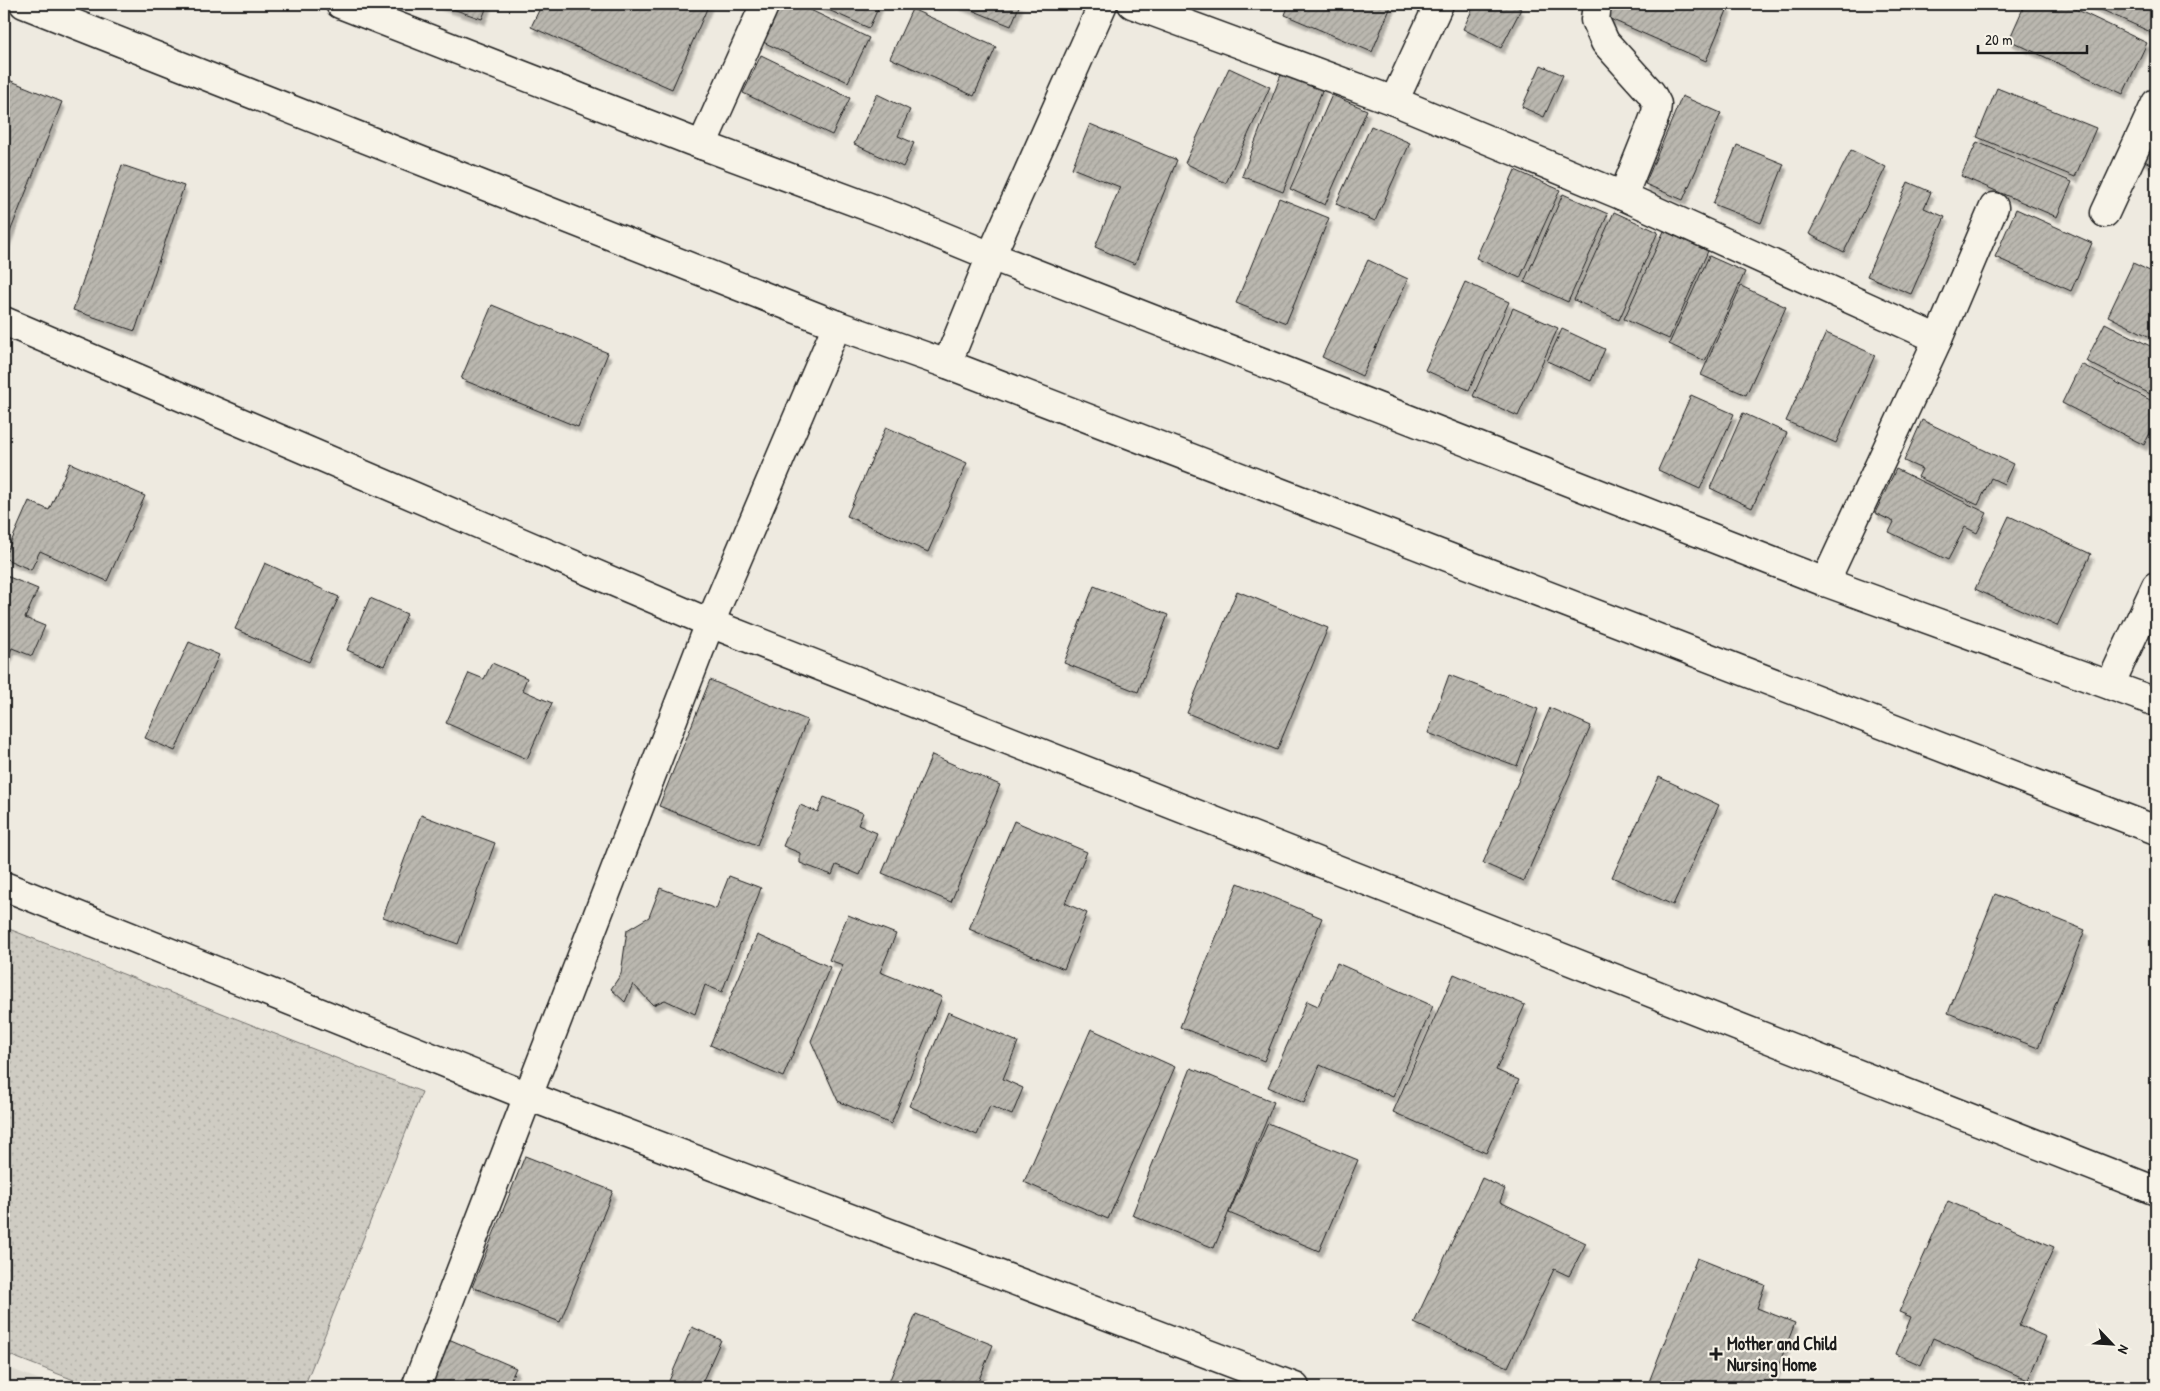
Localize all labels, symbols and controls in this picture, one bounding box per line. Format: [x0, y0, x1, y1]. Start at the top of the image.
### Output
scale bar [1978, 22, 2086, 54]
text: 20 m [1985, 29, 2012, 50]
north arrow [2088, 1318, 2138, 1368]
place label: Mother and Child Nursing Home [1727, 1331, 1837, 1378]
text: N [2114, 1342, 2134, 1358]
marker: Mother and Child Nursing Home [1709, 1347, 1723, 1361]

